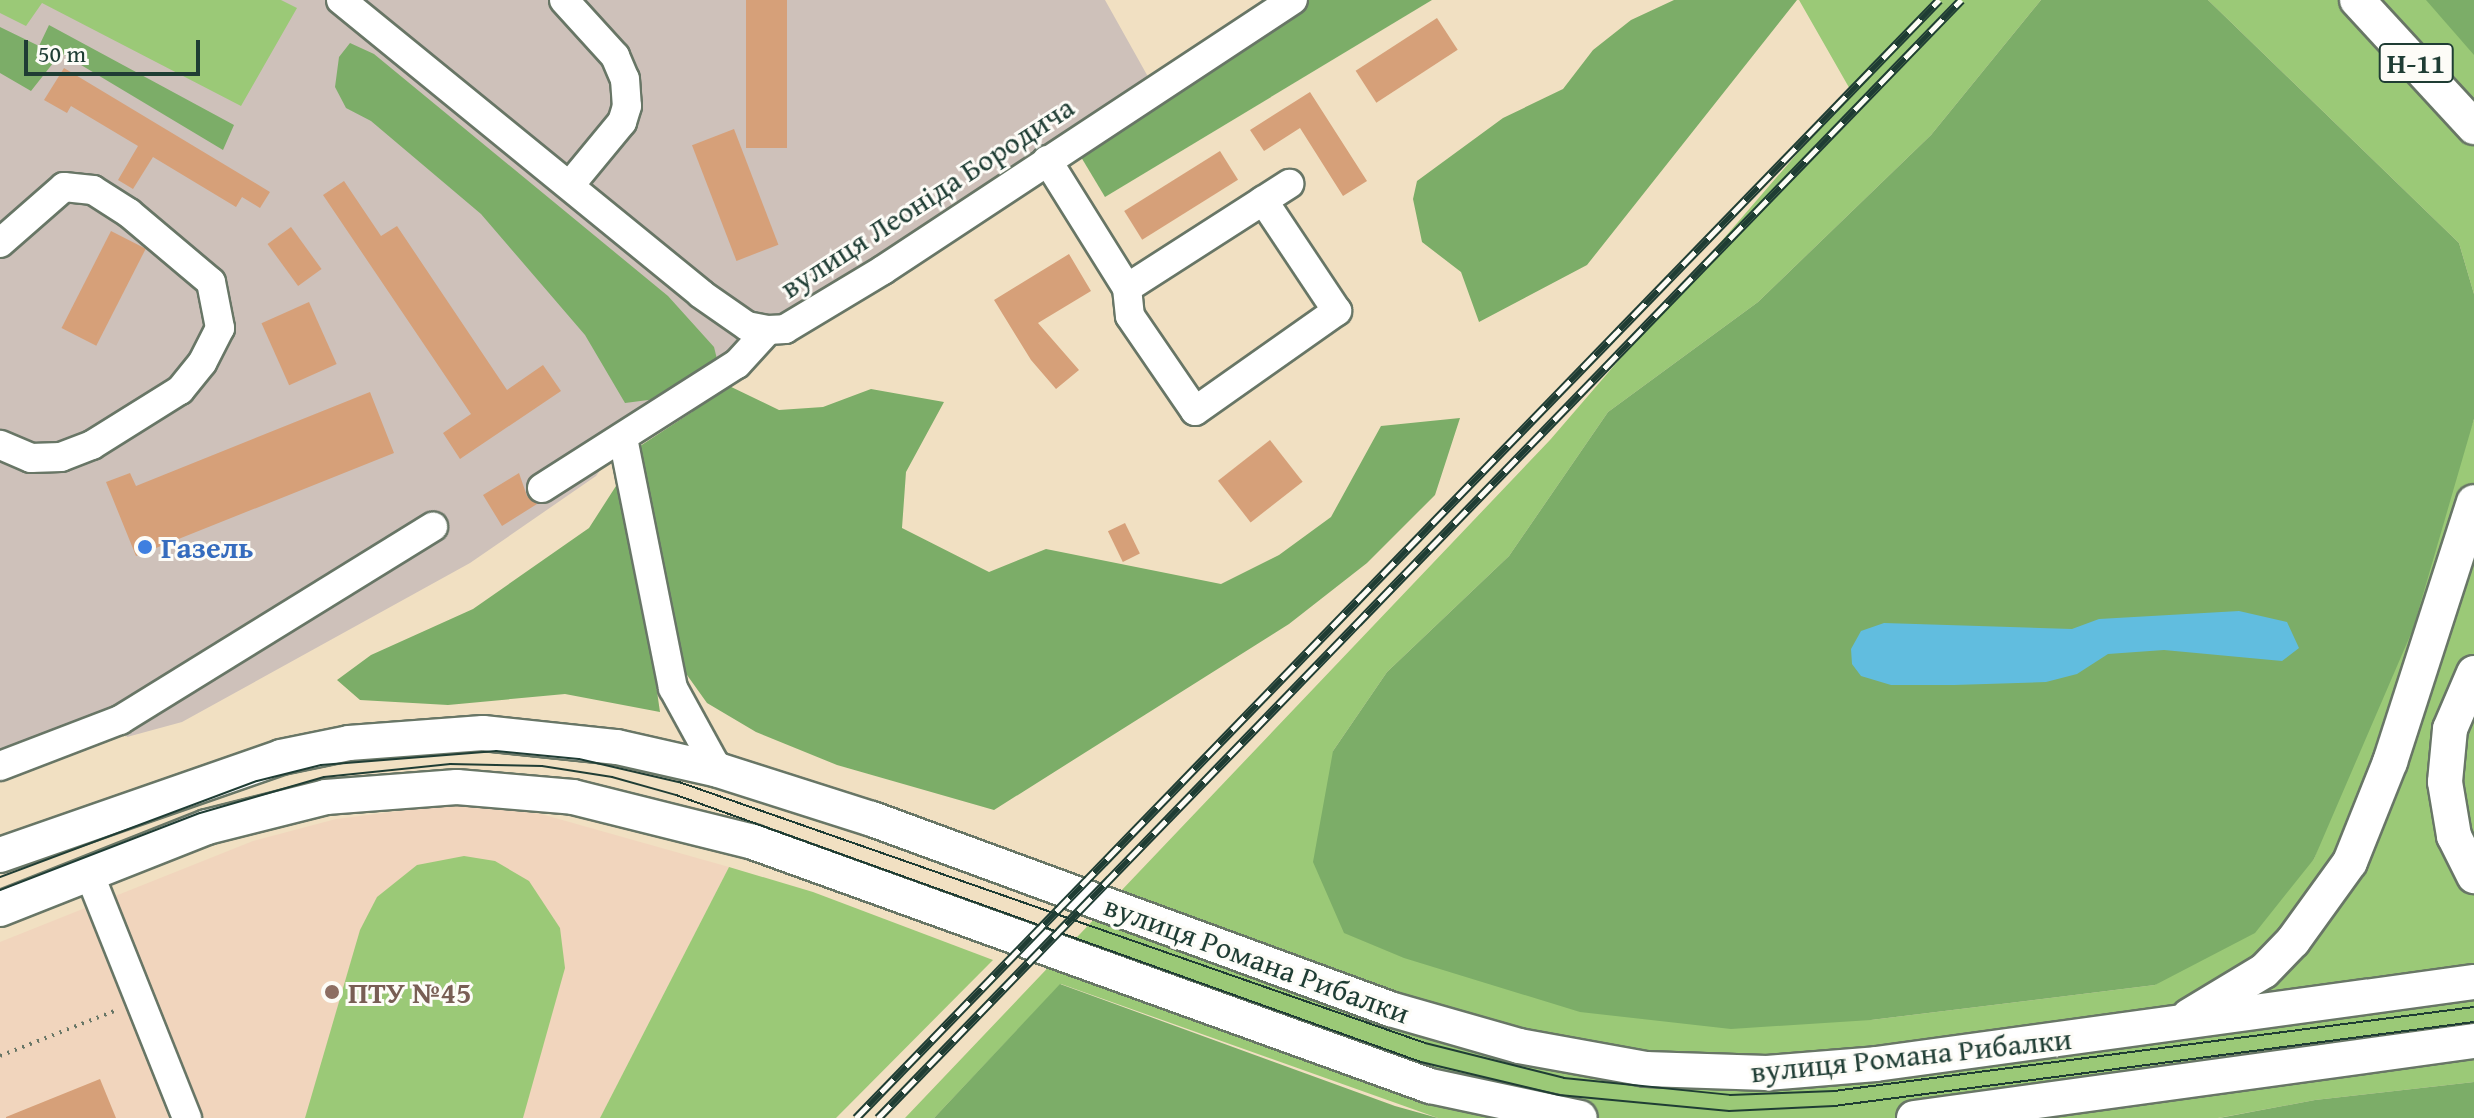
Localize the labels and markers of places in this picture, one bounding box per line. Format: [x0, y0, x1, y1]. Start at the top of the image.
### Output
place label: Газель [161, 529, 254, 565]
marker: Газель [136, 538, 154, 556]
place label: ПТУ №45 [348, 974, 472, 1010]
marker: ПТУ №45 [323, 983, 341, 1001]

